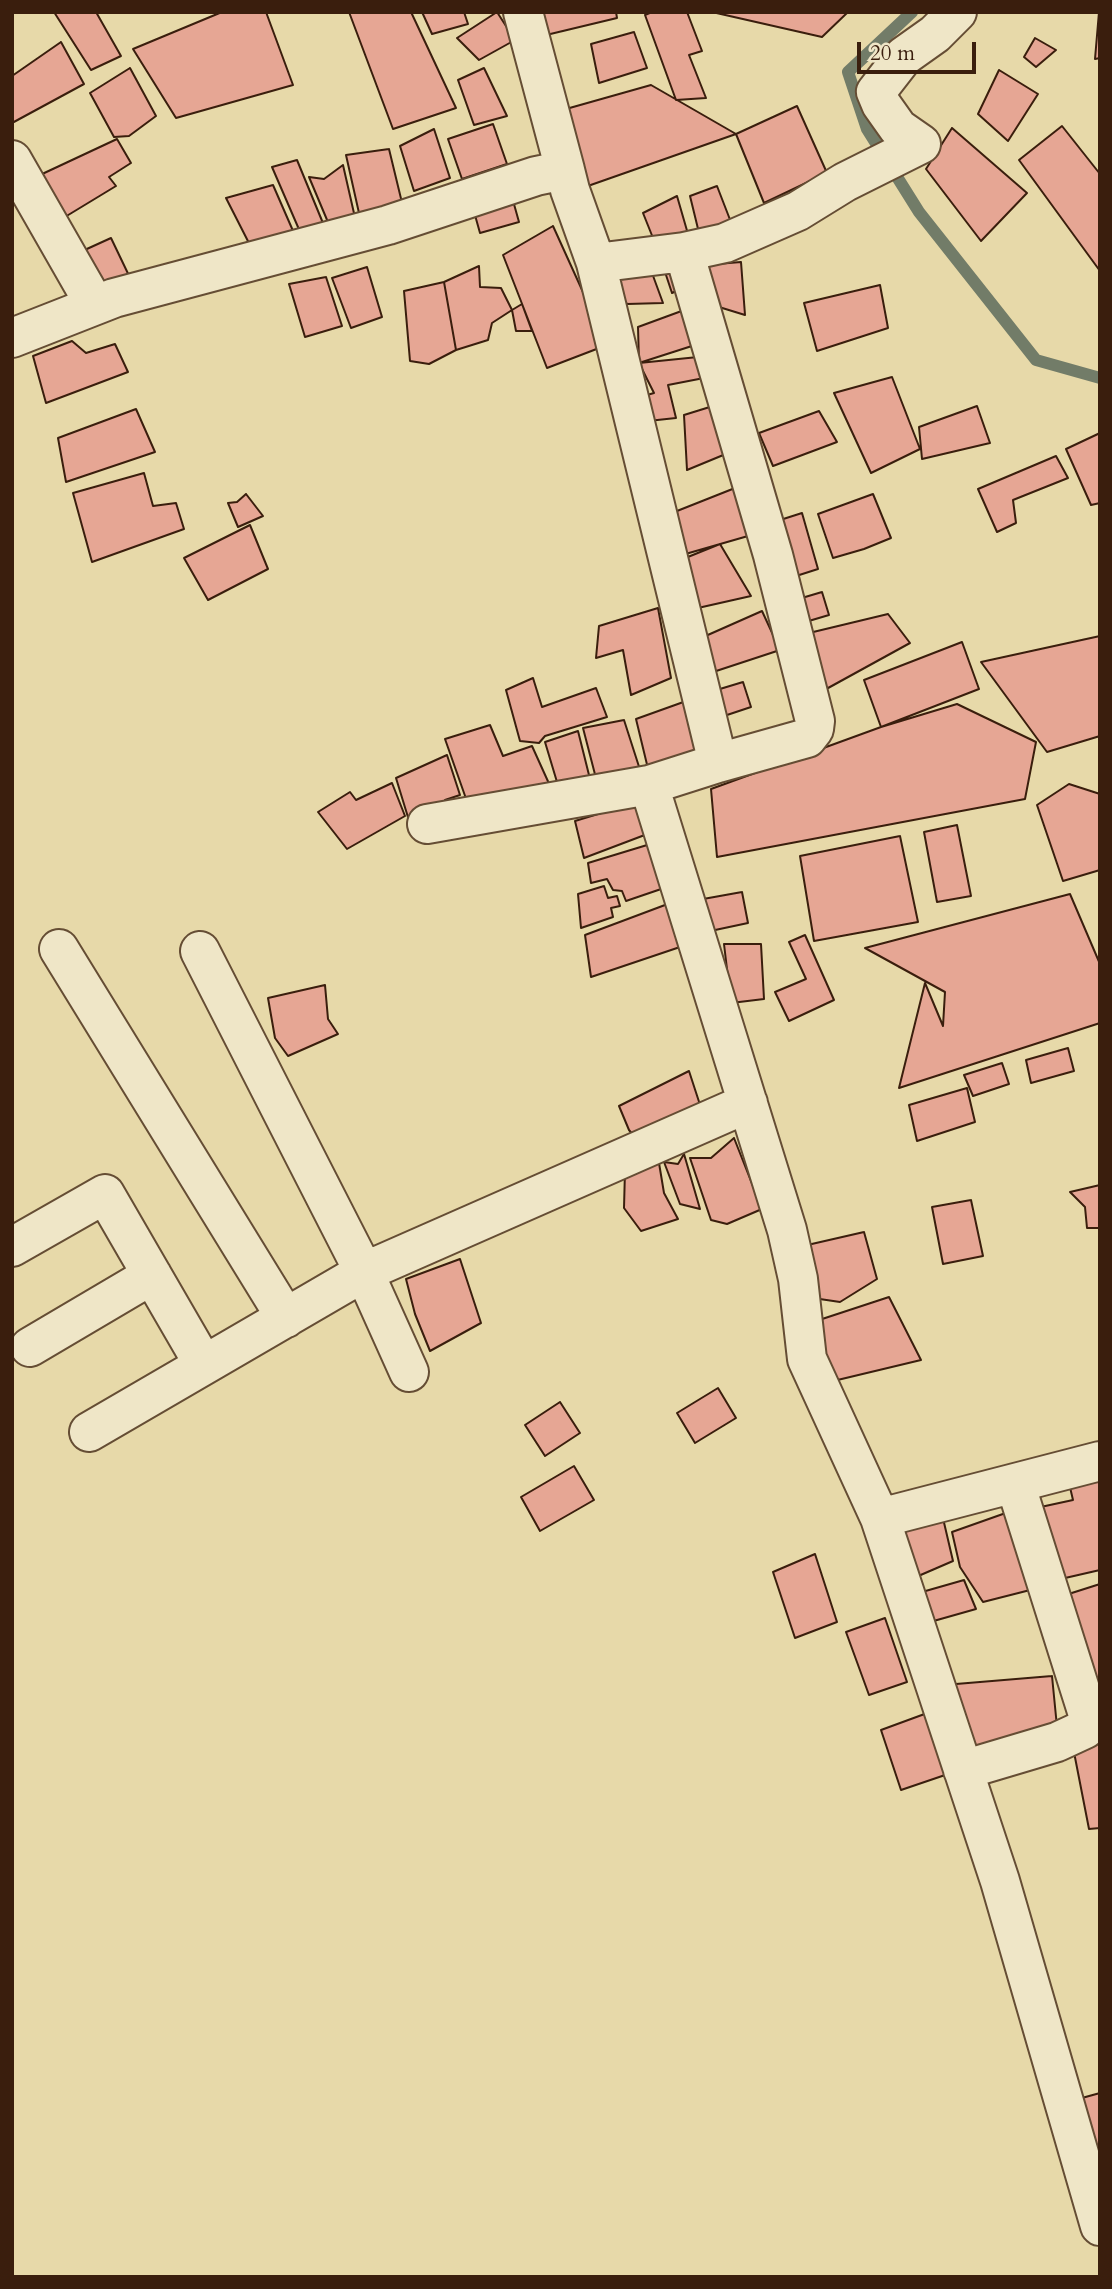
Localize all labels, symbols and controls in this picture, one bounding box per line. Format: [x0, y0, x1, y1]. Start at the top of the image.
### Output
scale bar [860, 28, 979, 72]
text: 20 m [870, 39, 915, 68]

